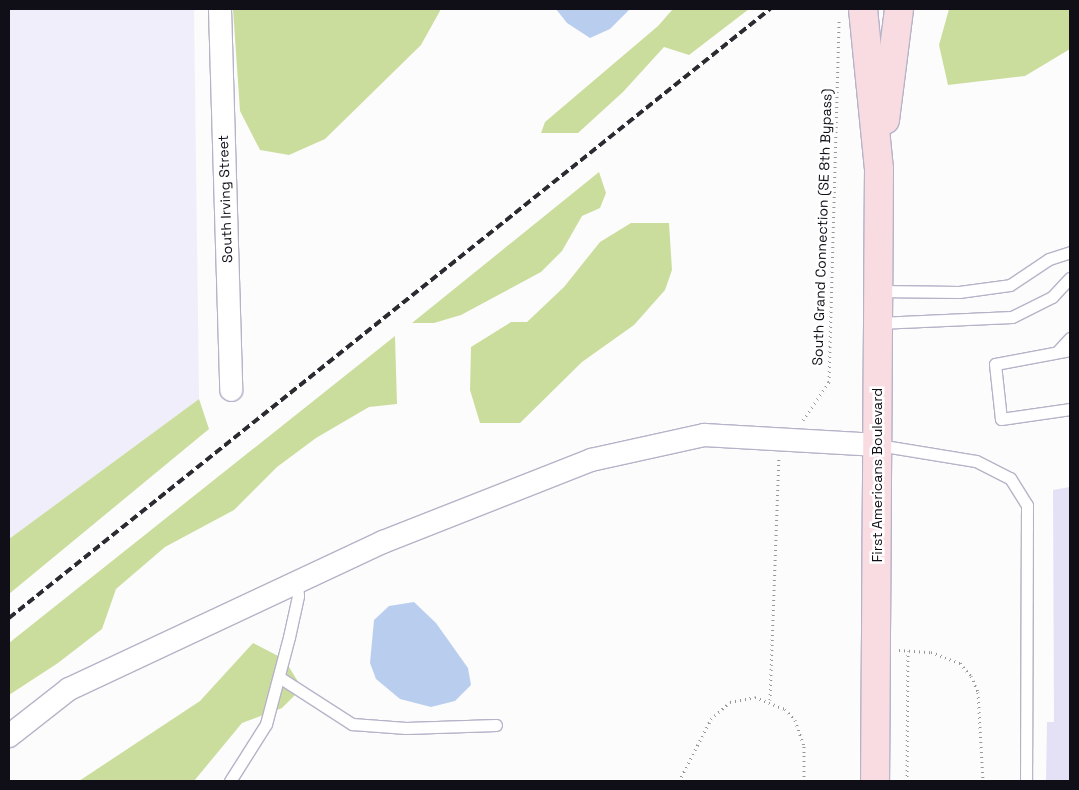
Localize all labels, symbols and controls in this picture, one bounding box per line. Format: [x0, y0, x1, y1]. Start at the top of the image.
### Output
street label: South Grand Connection (SE 8th Bypass) [809, 88, 835, 366]
street label: South Irving Street [214, 135, 236, 263]
street label: First Americans Boulevard [869, 388, 885, 562]

